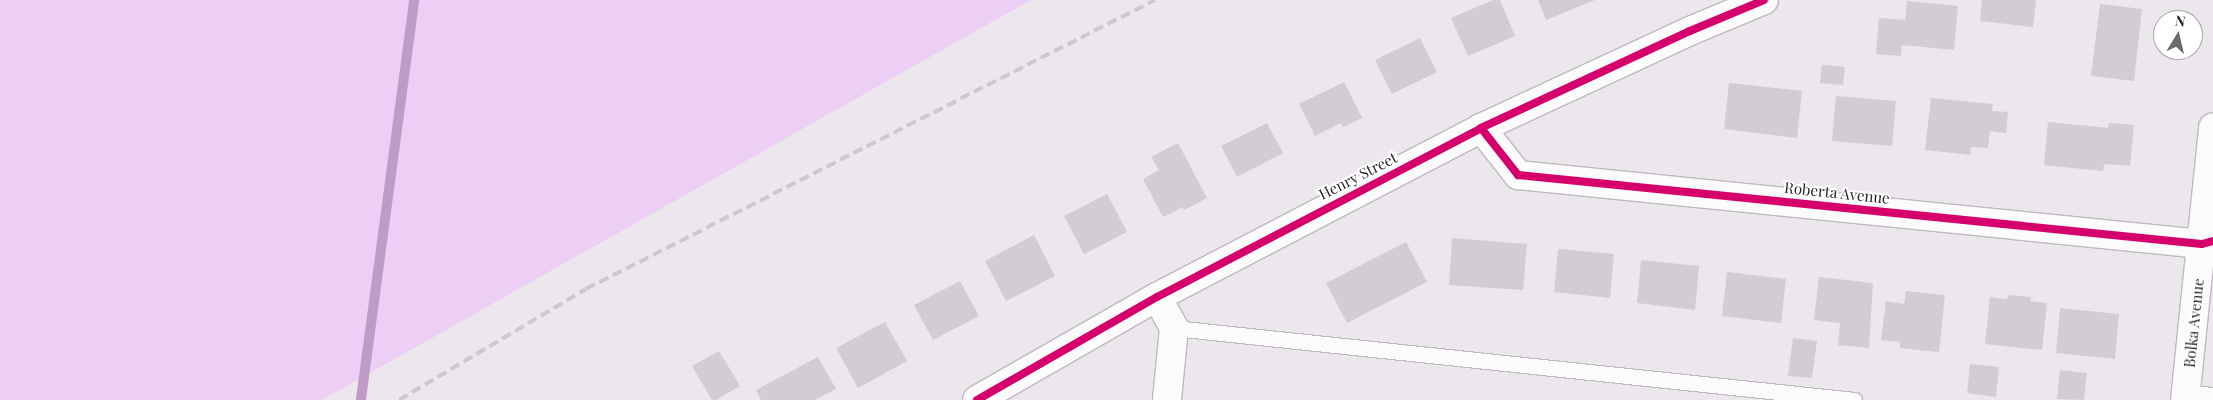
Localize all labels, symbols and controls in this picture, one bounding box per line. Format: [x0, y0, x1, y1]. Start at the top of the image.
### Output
north arrow [2153, 10, 2203, 60]
text: N [2174, 11, 2187, 31]
street label: Henry Street [1316, 148, 1400, 204]
street label: Roberta Avenue [1783, 178, 1891, 208]
street label: Bolka Avenue [2180, 277, 2208, 369]

